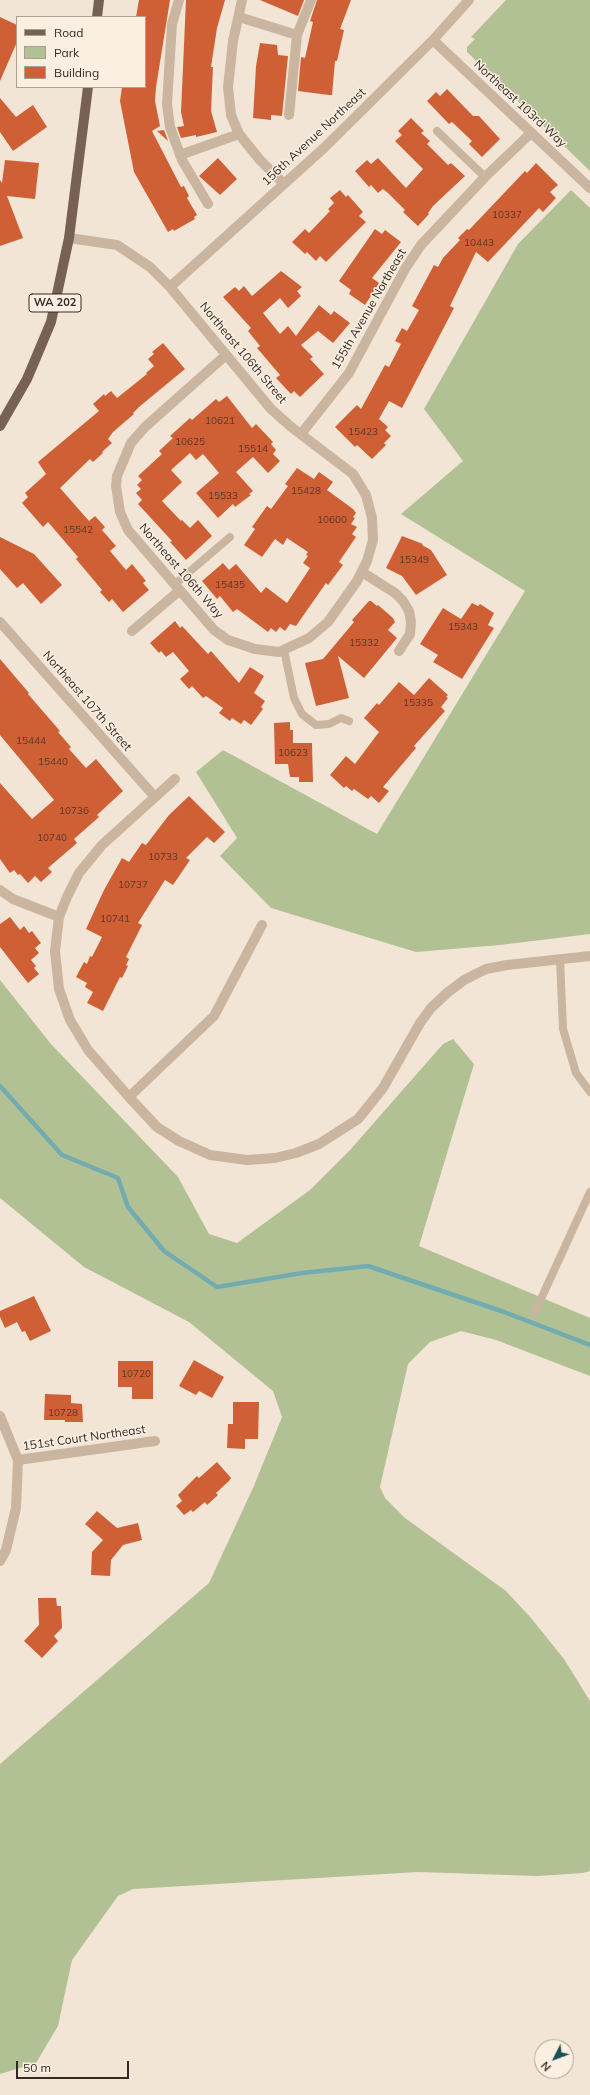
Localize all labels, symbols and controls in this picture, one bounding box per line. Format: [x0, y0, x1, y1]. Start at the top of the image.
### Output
legend [16, 16, 146, 88]
text: Road [54, 25, 83, 40]
text: Park [54, 45, 79, 60]
street label: Northeast 103rd Way [471, 57, 569, 151]
text: Building [54, 65, 99, 80]
street label: 156th Avenue Northeast [259, 85, 369, 189]
house number: 10337 [492, 209, 522, 221]
house number: 10443 [464, 237, 494, 249]
street label: 155th Avenue Northeast [329, 246, 409, 372]
road number: WA 202 [29, 294, 81, 312]
street label: Northeast 106th Street [196, 299, 290, 407]
house number: 10621 [205, 415, 235, 427]
house number: 15423 [348, 426, 378, 438]
house number: 10625 [175, 436, 205, 448]
house number: 15514 [238, 443, 268, 455]
house number: 15428 [291, 485, 321, 497]
house number: 15533 [208, 490, 238, 502]
house number: 10600 [317, 514, 347, 526]
street label: Northeast 106th Way [136, 521, 226, 621]
house number: 15542 [63, 524, 93, 536]
house number: 15349 [399, 554, 429, 566]
house number: 15435 [215, 579, 245, 591]
house number: 15343 [448, 621, 478, 633]
house number: 15332 [349, 637, 379, 649]
street label: Northeast 107th Street [40, 648, 134, 754]
house number: 15335 [403, 697, 433, 709]
house number: 15444 [16, 735, 46, 747]
house number: 10623 [278, 747, 308, 759]
house number: 15440 [38, 756, 68, 768]
house number: 10736 [59, 805, 89, 817]
house number: 10740 [37, 832, 67, 844]
house number: 10733 [148, 851, 178, 863]
house number: 10737 [118, 879, 148, 891]
house number: 10741 [100, 913, 130, 925]
house number: 10720 [121, 1368, 151, 1380]
house number: 10728 [48, 1407, 78, 1419]
street label: 151st Court Northeast [22, 1422, 146, 1454]
north arrow [534, 2039, 574, 2079]
scale bar [18, 2053, 131, 2079]
text: N [538, 2059, 554, 2074]
text: 50 m [23, 2060, 51, 2075]

